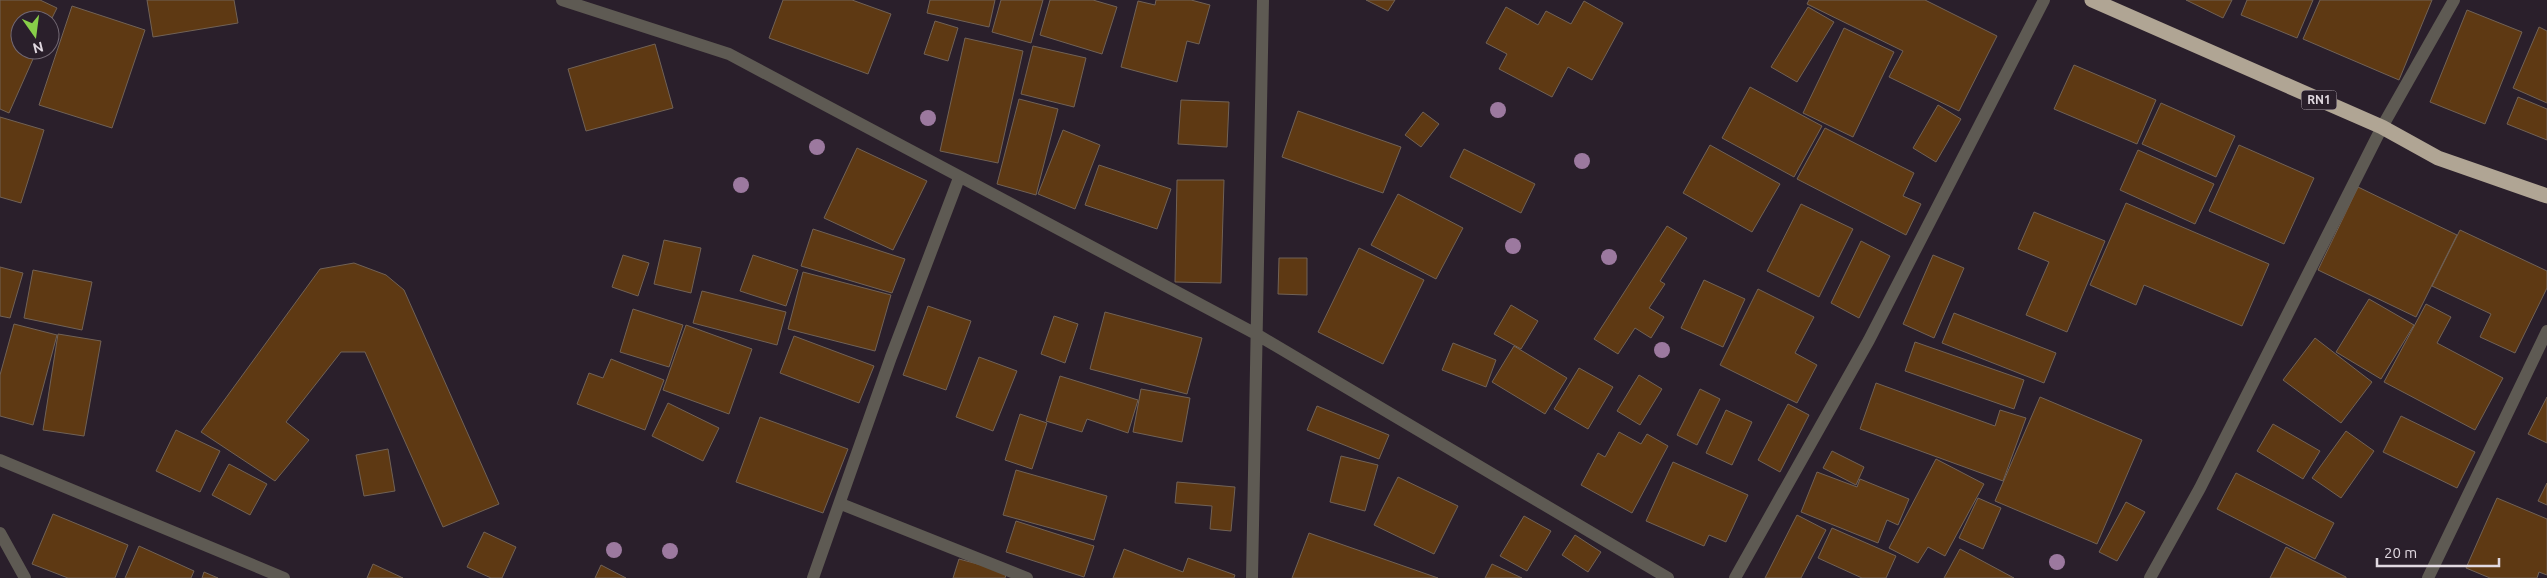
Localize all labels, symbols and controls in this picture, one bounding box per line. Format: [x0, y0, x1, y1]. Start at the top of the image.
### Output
north arrow [10, 10, 60, 60]
text: N [31, 39, 45, 57]
road number: RN1 [2302, 90, 2336, 110]
scale bar [2377, 536, 2500, 568]
text: 20 m [2384, 544, 2417, 561]

